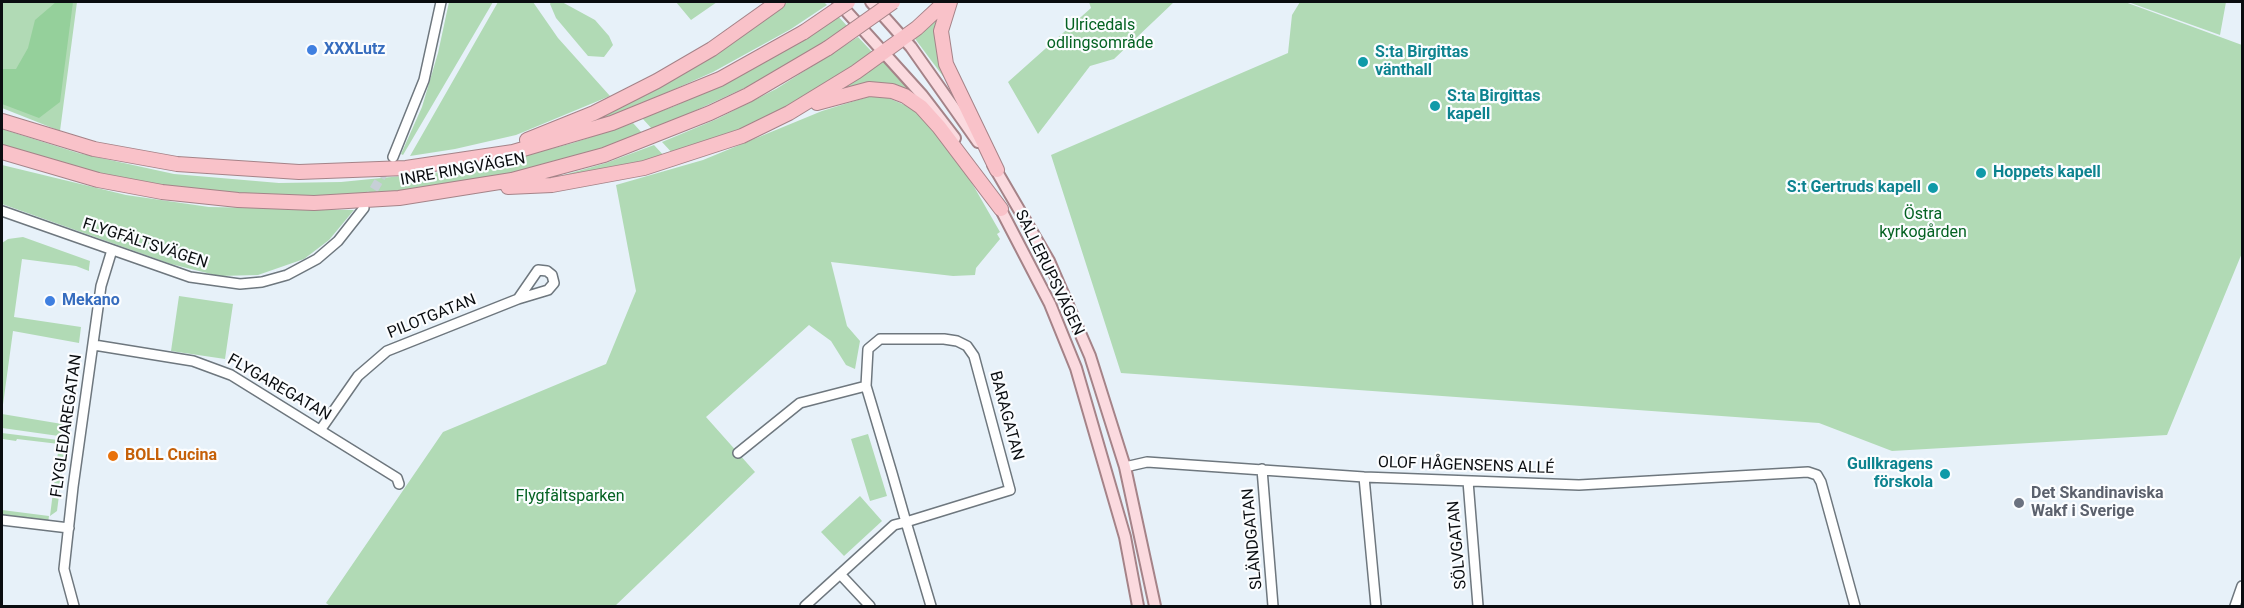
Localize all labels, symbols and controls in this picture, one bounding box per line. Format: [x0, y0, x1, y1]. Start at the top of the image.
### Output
park label: Ulricedals odlingsområde [1047, 16, 1153, 54]
place label: XXXLutz [324, 40, 385, 60]
marker: XXXLutz [305, 43, 319, 57]
place label: S:ta Birgittas vänthall [1375, 43, 1468, 81]
marker: S:ta Birgittas vänthall [1356, 55, 1370, 69]
place label: S:ta Birgittas kapell [1447, 87, 1540, 125]
marker: S:ta Birgittas kapell [1428, 99, 1442, 113]
street label: INRE RINGVÄGEN [399, 150, 527, 190]
place label: Hoppets kapell [1993, 163, 2101, 183]
marker: Hoppets kapell [1974, 166, 1988, 180]
place label: S:t Gertruds kapell [1787, 178, 1921, 198]
marker: S:t Gertruds kapell [1926, 181, 1940, 195]
park label: Östra kyrkogården [1879, 205, 1967, 243]
street label: SALLERUPSVÄGEN [1010, 207, 1088, 339]
street label: FLYGFÄLTSVÄGEN [80, 215, 210, 273]
place label: Mekano [62, 291, 120, 311]
street label: PILOTGATAN [385, 291, 479, 343]
marker: Mekano [43, 294, 57, 308]
street label: FLYGAREGATAN [224, 351, 334, 425]
street label: FLYGLEDAREGATAN [47, 353, 87, 499]
street label: BARAGATAN [985, 369, 1027, 463]
place label: BOLL Cucina [125, 446, 217, 466]
marker: BOLL Cucina [106, 449, 120, 463]
street label: OLOF HÅGENSENS ALLÉ [1377, 453, 1555, 479]
place label: Gullkragens förskola [1847, 455, 1933, 493]
marker: Gullkragens förskola [1938, 467, 1952, 481]
place label: Det Skandinaviska Wakf i Sverige [2031, 484, 2164, 522]
park label: Flygfältsparken [515, 487, 625, 507]
street label: SLÄNDGATAN [1239, 487, 1267, 591]
marker: Det Skandinaviska Wakf i Sverige [2012, 496, 2026, 510]
street label: SÖLVGATAN [1445, 500, 1471, 590]

